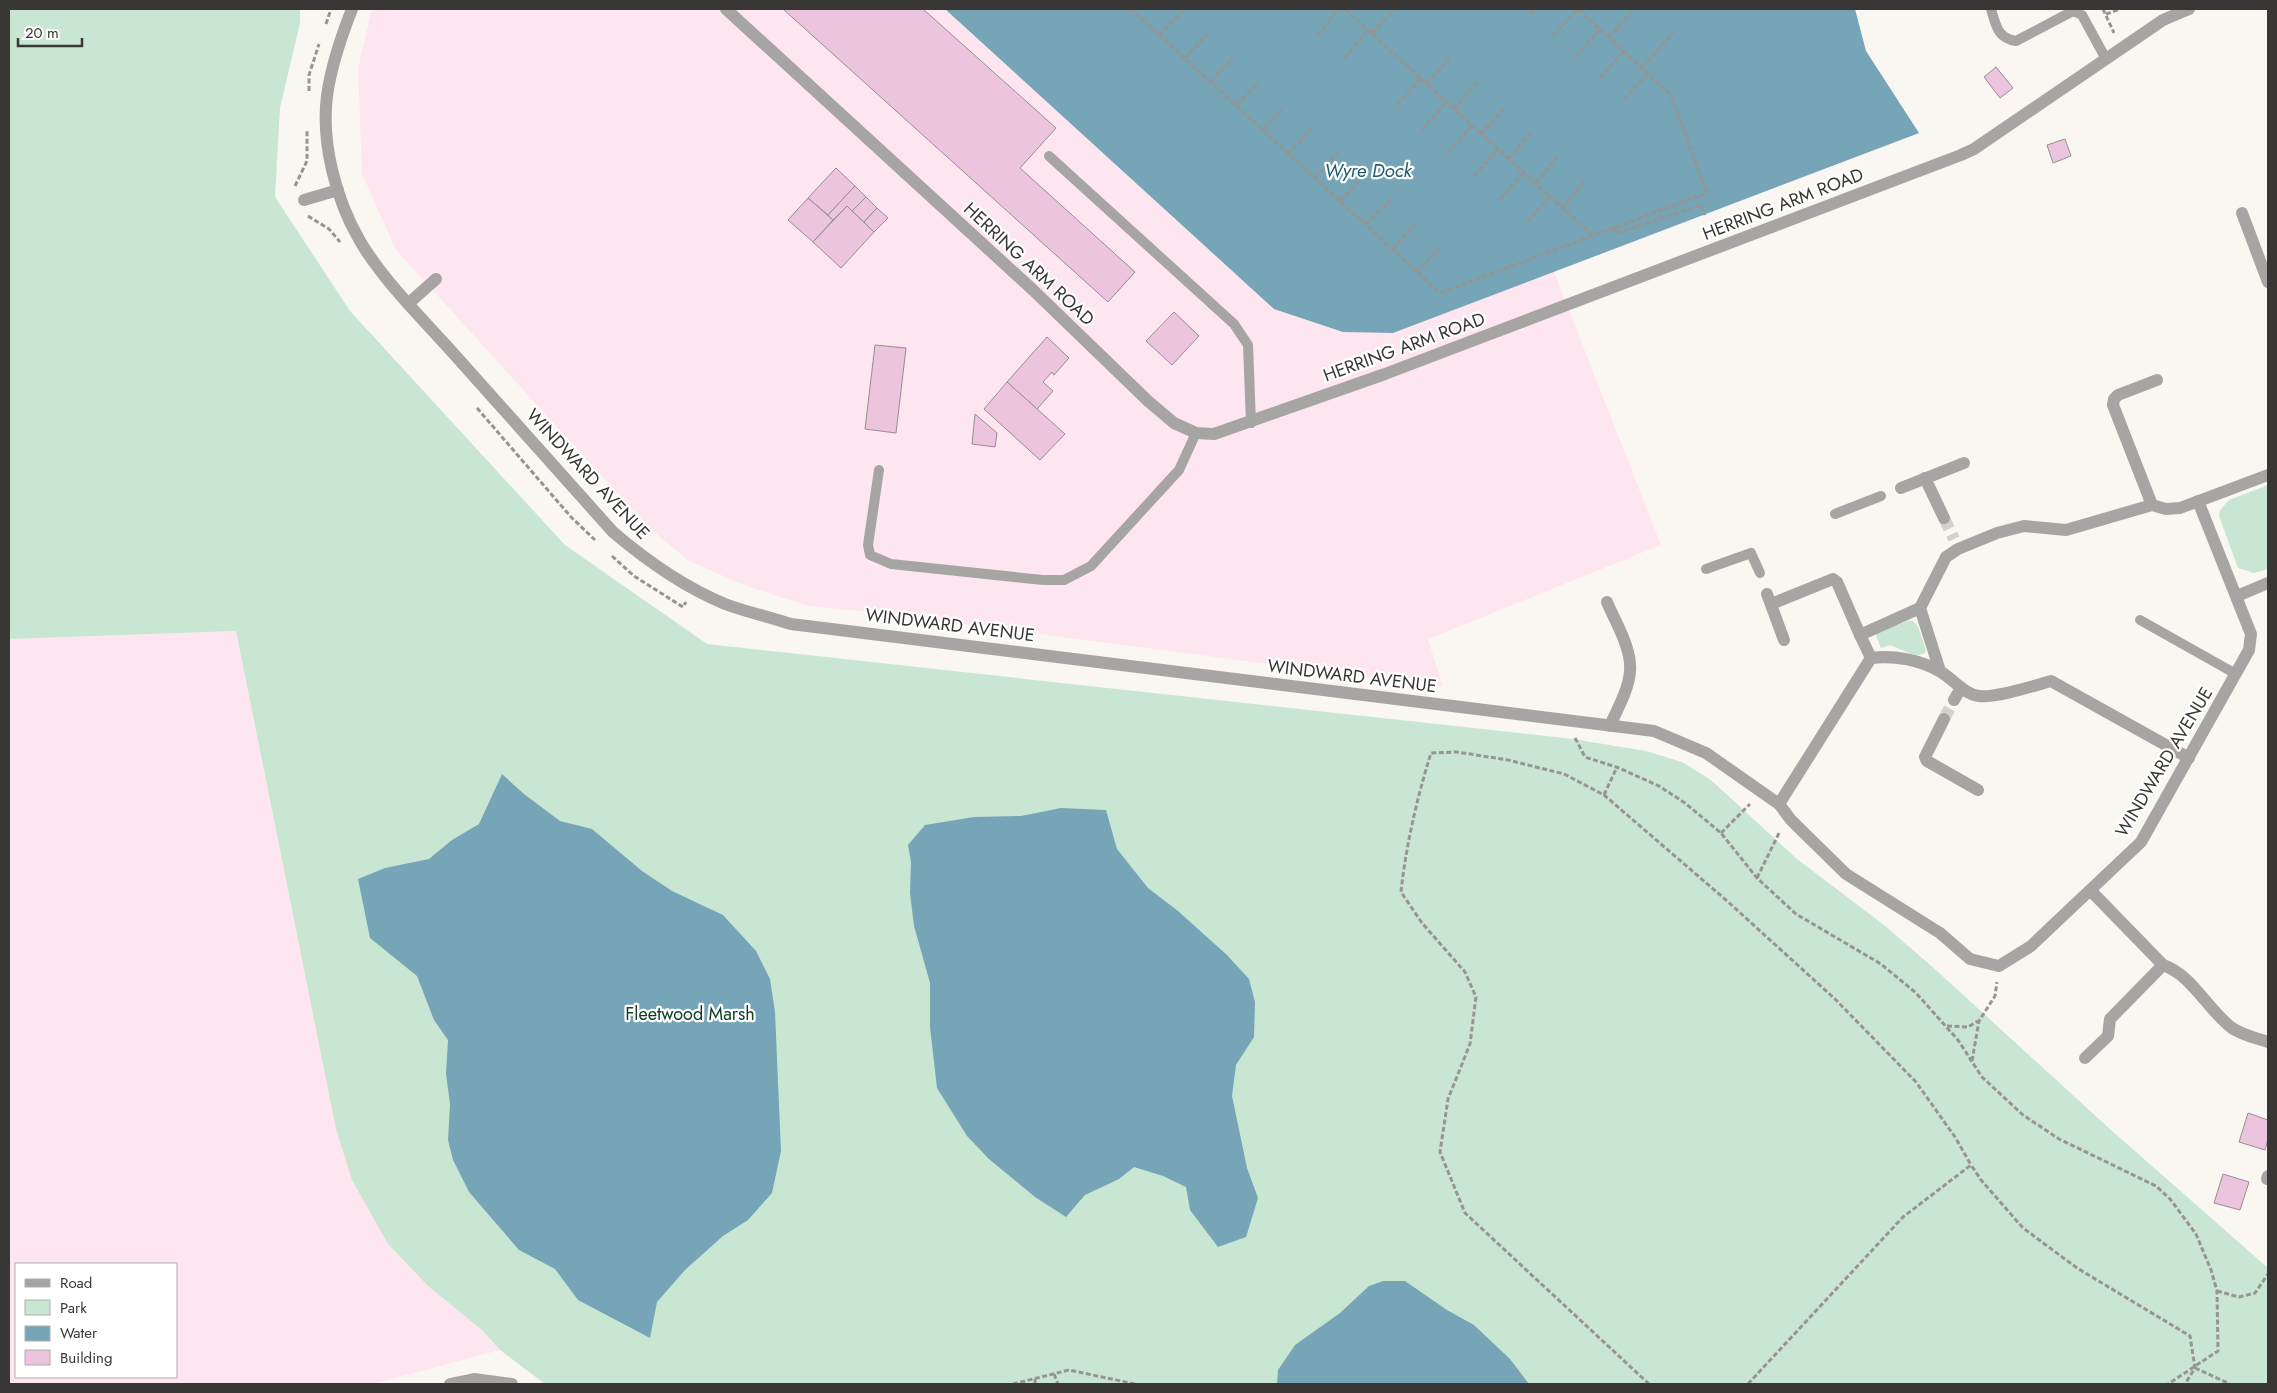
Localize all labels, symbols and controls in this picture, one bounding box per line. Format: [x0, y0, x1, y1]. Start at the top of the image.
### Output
scale bar [18, 15, 81, 47]
text: 20 m [25, 22, 59, 44]
water label: Wyre Dock [1324, 157, 1412, 184]
street label: HERRING ARM ROAD [1699, 161, 1867, 247]
street label: HERRING ARM ROAD [958, 196, 1100, 332]
street label: HERRING ARM ROAD [1319, 306, 1489, 388]
street label: WINDWARD AVENUE [520, 403, 656, 545]
street label: WINDWARD AVENUE [864, 602, 1036, 648]
street label: WINDWARD AVENUE [1266, 653, 1438, 699]
street label: WINDWARD AVENUE [2109, 682, 2219, 842]
park label: Fleetwood Marsh [625, 1001, 755, 1027]
legend [15, 1263, 178, 1378]
text: Road [60, 1272, 92, 1294]
text: Park [60, 1297, 87, 1319]
text: Water [60, 1322, 98, 1344]
text: Building [60, 1347, 112, 1369]

